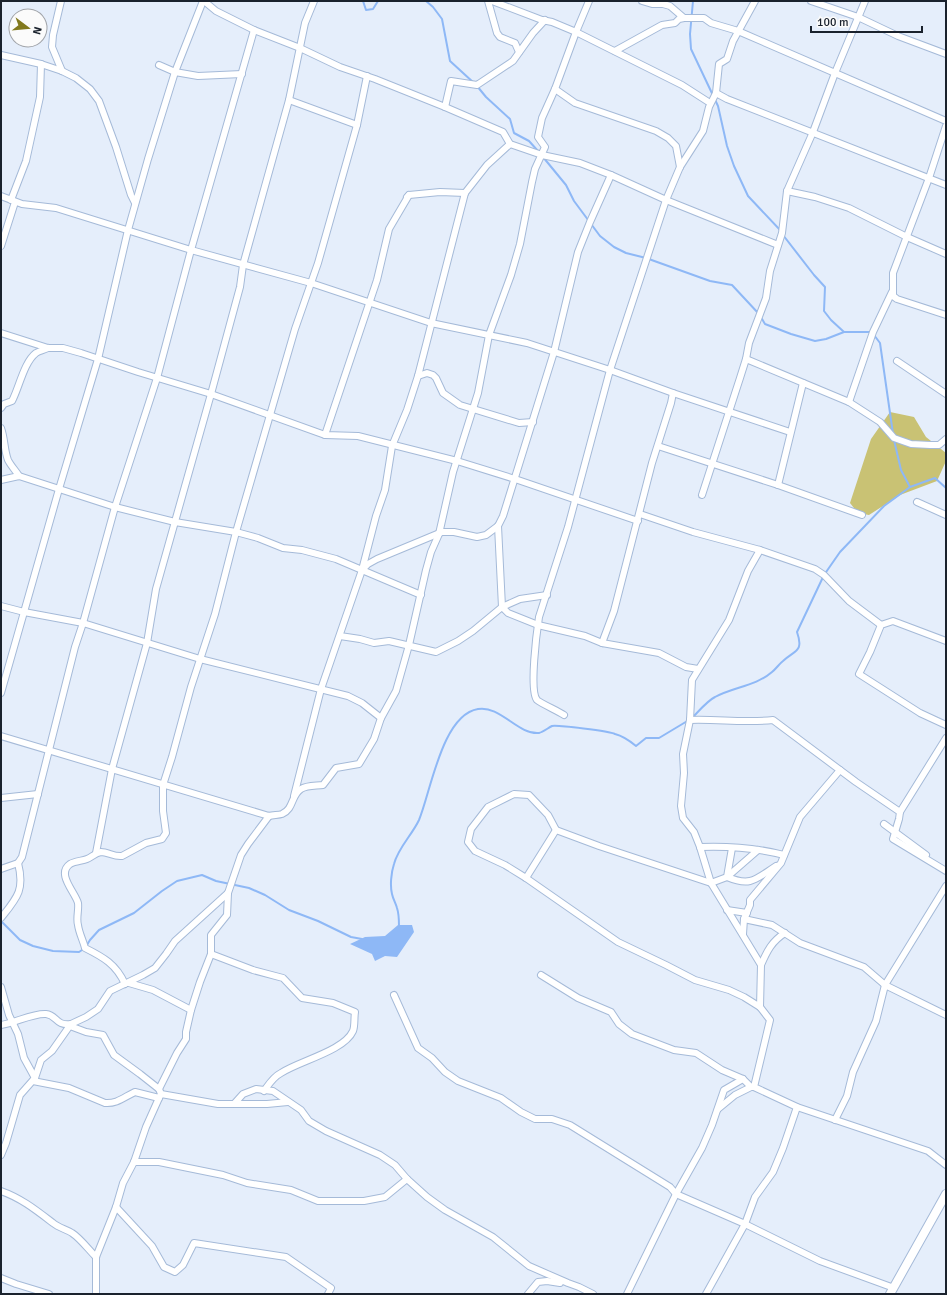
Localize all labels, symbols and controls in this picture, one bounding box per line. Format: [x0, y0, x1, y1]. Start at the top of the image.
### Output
north arrow [8, 8, 48, 48]
scale bar [811, 8, 922, 34]
text: 100 m [817, 15, 849, 30]
text: N [30, 25, 44, 36]

